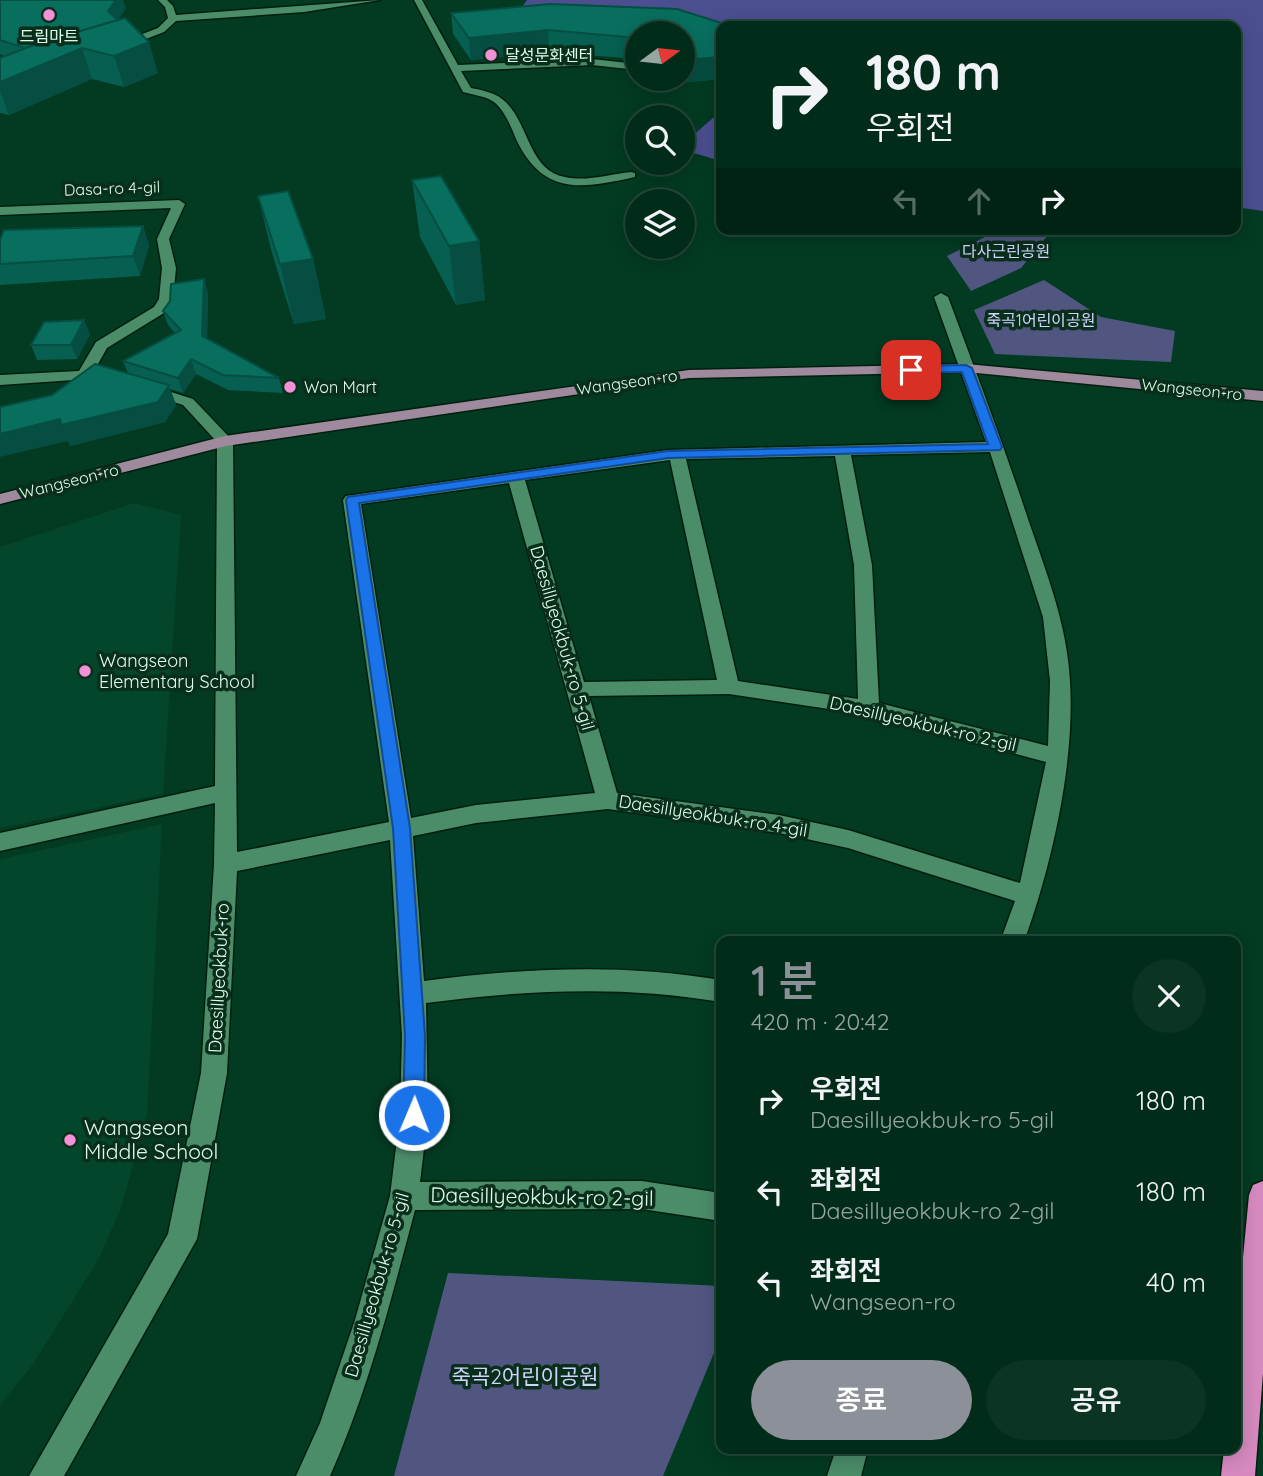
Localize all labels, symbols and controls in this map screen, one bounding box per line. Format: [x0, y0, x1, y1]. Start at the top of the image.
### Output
marker: 드림마트 [41, 7, 57, 23]
north arrow [625, 21, 695, 91]
map controls [625, 21, 695, 259]
place label: 드림마트 [20, 26, 78, 46]
text: 180 m [866, 41, 1001, 102]
place label: 달성문화센터 [505, 45, 593, 65]
marker: 달성문화센터 [483, 47, 499, 63]
icon: right [751, 49, 842, 140]
button: search [625, 105, 695, 175]
text: 우회전 [866, 107, 954, 147]
street label: Dasa-ro 4-gil [63, 176, 161, 200]
icon: left [887, 182, 925, 220]
icon: ahead [960, 182, 998, 220]
icon: right [1033, 182, 1071, 220]
button: layers [625, 189, 695, 259]
park label: 다사근린공원 [962, 241, 1050, 261]
park label: 죽곡1어린이공원 [987, 310, 1095, 330]
pin [881, 340, 941, 400]
icon: arrive [892, 351, 930, 389]
street label: Wangseon-ro [575, 365, 679, 399]
street label: Wangseon-ro [1141, 374, 1243, 404]
place label: Won Mart [304, 377, 377, 397]
marker: Won Mart [282, 379, 298, 395]
street label: Wangseon-ro [17, 459, 121, 503]
street label: Daesillyeokbuk-ro 5-gil [525, 543, 600, 733]
place label: Wangseon Elementary School [99, 649, 255, 693]
marker: Wangseon Elementary School [77, 663, 93, 679]
street label: Daesillyeokbuk-ro 2-gil [827, 691, 1019, 756]
street label: Daesillyeokbuk-ro 4-gil [617, 789, 809, 842]
street label: Daesillyeokbuk-ro [203, 902, 234, 1054]
text: 1 분 [751, 954, 817, 1007]
button: close [1132, 959, 1206, 1033]
text: 420 m · 20:42 [751, 1007, 889, 1036]
text: 우회전 [810, 1072, 882, 1105]
position arrow [377, 1078, 451, 1152]
icon: right [751, 1082, 789, 1120]
text: 180 m [1136, 1084, 1206, 1117]
text: Daesillyeokbuk-ro 5-gil [810, 1105, 1054, 1134]
place label: Wangseon Middle School [84, 1114, 218, 1164]
marker: Wangseon Middle School [62, 1132, 78, 1148]
text: 좌회전 [810, 1163, 882, 1196]
icon: left [751, 1173, 789, 1211]
text: 180 m [1136, 1175, 1206, 1208]
street label: Daesillyeokbuk-ro 2-gil [430, 1181, 654, 1211]
street label: Daesillyeokbuk-ro 5-gil [339, 1190, 414, 1380]
text: Daesillyeokbuk-ro 2-gil [810, 1196, 1055, 1225]
text: 좌회전 [810, 1254, 882, 1287]
icon: left [751, 1264, 789, 1302]
text: 40 m [1146, 1266, 1206, 1299]
text: Wangseon-ro [810, 1287, 956, 1316]
button: 종료 [751, 1360, 972, 1440]
button: 공유 [986, 1360, 1206, 1440]
park label: 죽곡2어린이공원 [452, 1363, 598, 1389]

